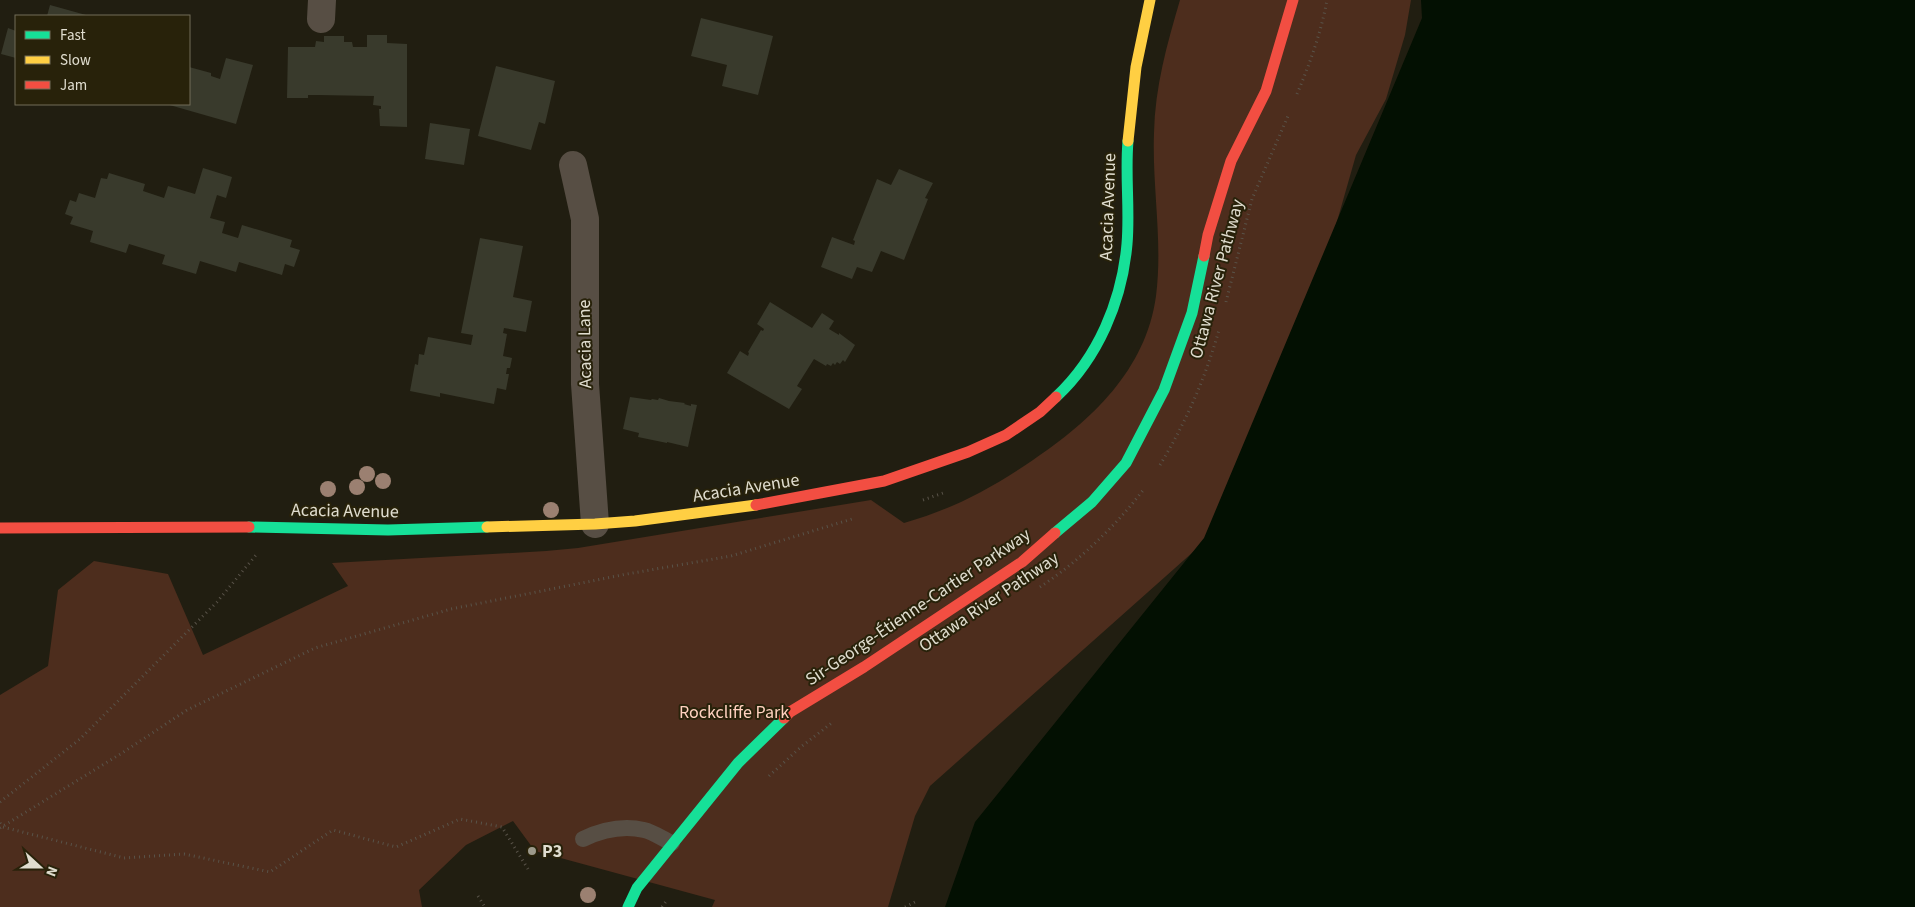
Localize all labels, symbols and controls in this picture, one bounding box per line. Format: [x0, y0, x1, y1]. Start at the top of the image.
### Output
legend [15, 15, 190, 105]
text: Fast [60, 25, 86, 46]
text: Slow [60, 50, 91, 71]
text: Jam [60, 75, 87, 96]
street label: Acacia Avenue [1094, 153, 1122, 261]
street label: Ottawa River Pathway [1184, 196, 1250, 361]
street label: Acacia Lane [572, 299, 598, 389]
street label: Acacia Avenue [691, 467, 801, 509]
street label: Acacia Avenue [291, 498, 399, 524]
street label: Sir-George-Étienne-Cartier Parkway [801, 522, 1036, 692]
street label: Ottawa River Pathway [914, 545, 1064, 658]
park label: Rockcliffe Park [679, 700, 789, 725]
place label: P3 [542, 839, 562, 864]
north arrow [15, 842, 65, 892]
marker: P3 [526, 845, 538, 857]
text: N [40, 863, 62, 879]

